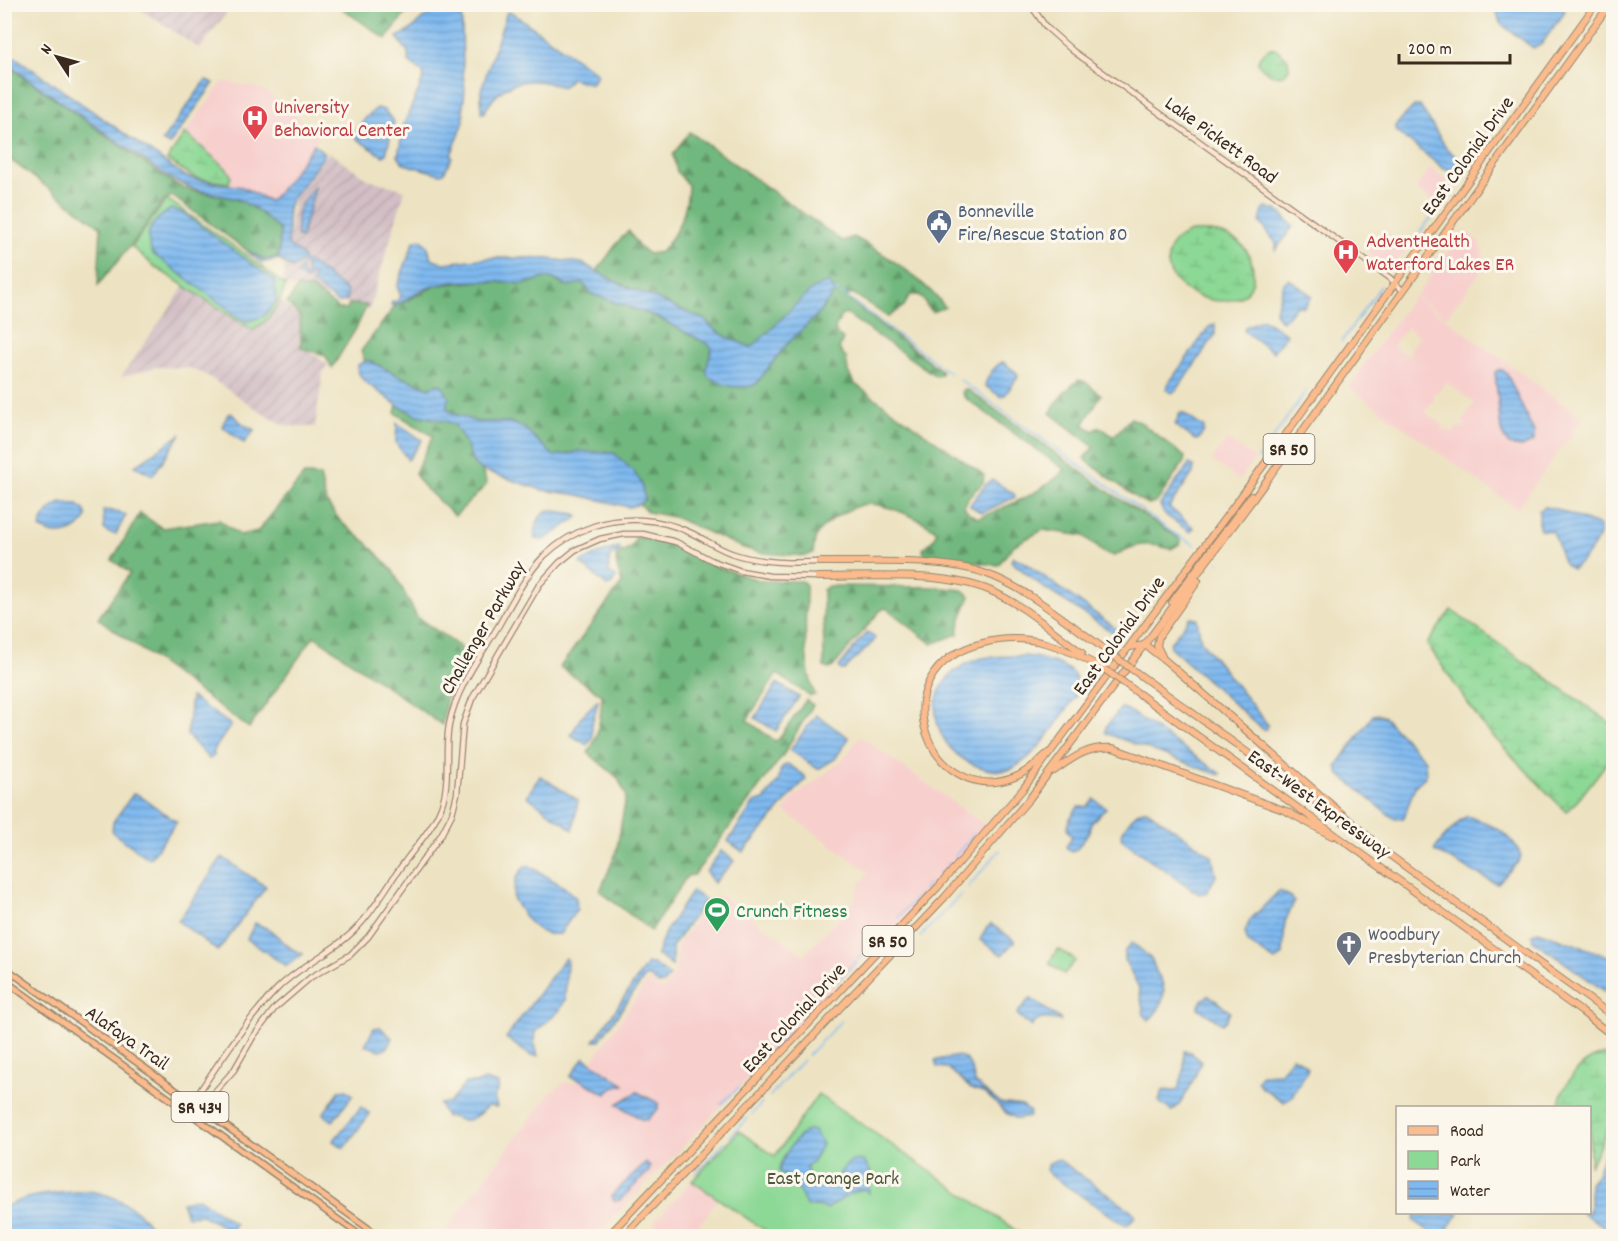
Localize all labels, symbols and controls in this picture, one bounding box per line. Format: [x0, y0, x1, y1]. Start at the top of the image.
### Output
north arrow [27, 27, 87, 87]
scale bar [1399, 27, 1510, 65]
text: 200 m [1408, 38, 1452, 63]
text: N [35, 40, 59, 60]
street label: Lake Pickett Road [1158, 91, 1283, 192]
street label: East Colonial Drive [1417, 91, 1522, 222]
place label: University Behavioral Center [274, 95, 410, 146]
hospital icon: University Behavioral Center [240, 103, 270, 141]
place label: Bonneville Fire/Rescue Station 80 [958, 199, 1128, 250]
public building icon: Bonneville Fire/Rescue Station 80 [924, 207, 954, 245]
place label: AdventHealth Waterford Lakes ER [1366, 229, 1514, 280]
hospital icon: AdventHealth Waterford Lakes ER [1331, 237, 1361, 275]
road number: SR 50 [1264, 434, 1314, 464]
street label: Challenger Parkway [435, 556, 535, 700]
street label: East Colonial Drive [1068, 571, 1173, 702]
street label: East-West Expressway [1241, 744, 1396, 868]
sports icon: Crunch Fitness [702, 895, 732, 933]
place label: Crunch Fitness [736, 899, 848, 927]
place label: Woodbury Presbyterian Church [1368, 922, 1521, 973]
road number: SR 50 [862, 926, 914, 956]
church icon: Woodbury Presbyterian Church [1334, 929, 1364, 967]
street label: East Colonial Drive [737, 958, 854, 1080]
street label: Alafaya Trail [79, 1000, 174, 1079]
road number: SR 434 [172, 1092, 228, 1122]
legend [1396, 1106, 1591, 1214]
text: Road [1450, 1120, 1484, 1145]
text: Park [1450, 1150, 1481, 1175]
park label: East Orange Park [767, 1166, 899, 1194]
text: Water [1450, 1180, 1490, 1205]

